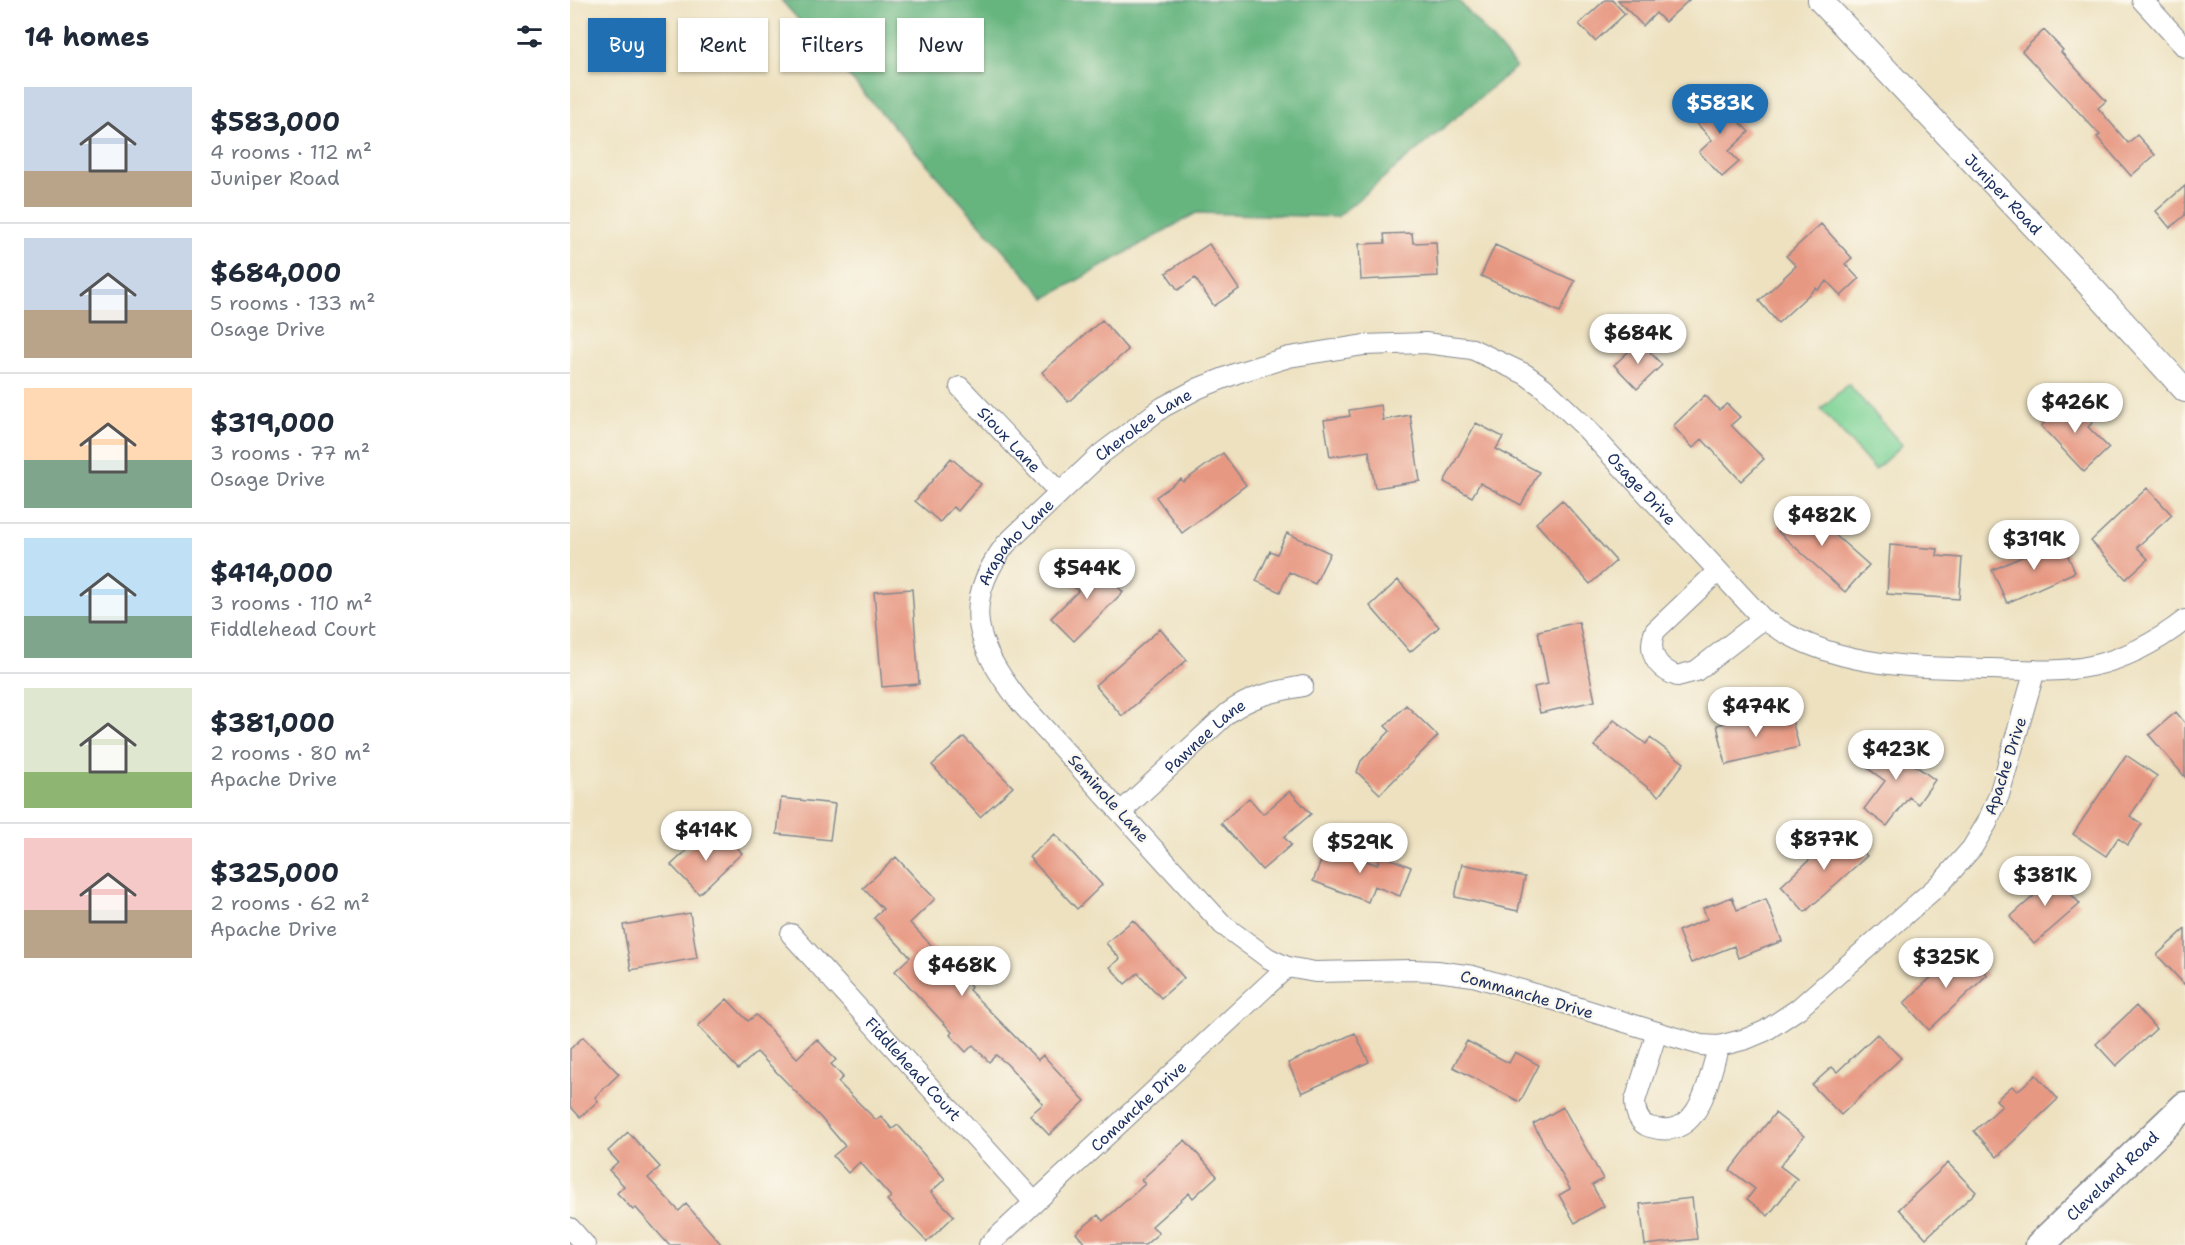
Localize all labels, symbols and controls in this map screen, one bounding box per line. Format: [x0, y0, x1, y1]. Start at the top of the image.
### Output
chip: Buy [588, 18, 666, 72]
chip: Rent [678, 18, 768, 72]
chip: Filters [780, 18, 885, 72]
chip: New [897, 18, 984, 72]
text: 14 homes [24, 19, 150, 54]
icon: filters [513, 20, 546, 53]
pin: $583K [1678, 84, 1762, 135]
text: $583K [1686, 90, 1754, 116]
text: $583,000 [210, 104, 340, 139]
icon: home [72, 111, 144, 183]
text: 4 rooms · 112 m² [210, 139, 372, 165]
street label: Juniper Road [1960, 149, 2046, 239]
text: Juniper Road [210, 165, 340, 191]
text: $684,000 [210, 255, 342, 290]
icon: home [72, 262, 144, 334]
text: 5 rooms · 133 m² [210, 290, 375, 316]
pin: $684K [1596, 314, 1680, 365]
text: Osage Drive [210, 316, 325, 342]
text: $684K [1603, 320, 1673, 346]
pin: $426K [2033, 383, 2117, 434]
street label: Cherokee Lane [1090, 384, 1195, 466]
text: $426K [2041, 389, 2109, 415]
street label: Sioux Lane [973, 402, 1045, 477]
text: $319,000 [210, 405, 335, 440]
icon: home [72, 412, 144, 484]
text: 3 rooms · 77 m² [210, 440, 370, 466]
street label: Osage Drive [1602, 448, 1681, 530]
text: Osage Drive [210, 466, 325, 492]
street label: Arapaho Lane [973, 494, 1059, 589]
pin: $482K [1780, 496, 1864, 547]
text: $482K [1788, 502, 1856, 528]
pin: $319K [1992, 520, 2076, 571]
text: $319K [2002, 526, 2066, 552]
pin: $544K [1045, 549, 1129, 600]
text: $414,000 [210, 555, 333, 590]
text: $544K [1053, 555, 1121, 581]
icon: home [72, 562, 144, 634]
text: 3 rooms · 110 m² [210, 590, 373, 616]
text: Fiddlehead Court [210, 616, 377, 642]
pin: $474K [1714, 687, 1798, 738]
text: $474K [1722, 693, 1790, 719]
street label: Pawnee Lane [1160, 694, 1249, 778]
text: $381,000 [210, 705, 335, 740]
icon: home [72, 712, 144, 784]
street label: Apache Drive [1980, 714, 2031, 818]
pin: $423K [1854, 730, 1938, 781]
text: $423K [1862, 736, 1930, 762]
text: 2 rooms · 80 m² [210, 740, 371, 766]
street label: Seminole Lane [1064, 750, 1154, 847]
text: Apache Drive [210, 766, 337, 792]
pin: $414K [664, 811, 748, 862]
text: $414K [675, 817, 737, 843]
pin: $877K [1782, 820, 1866, 871]
pin: $529K [1318, 823, 1402, 874]
text: $877K [1790, 826, 1858, 852]
text: $529K [1327, 829, 1393, 855]
text: $325,000 [210, 855, 339, 890]
pin: $381K [2003, 856, 2087, 907]
icon: home [72, 862, 144, 934]
text: $381K [2013, 862, 2077, 888]
text: 2 rooms · 62 m² [210, 890, 370, 916]
text: Apache Drive [210, 916, 337, 942]
pin: $325K [1904, 938, 1988, 989]
text: $325K [1913, 944, 1979, 970]
pin: $468K [920, 946, 1004, 997]
text: $468K [928, 952, 996, 978]
street label: Commanche Drive [1458, 965, 1596, 1024]
street label: Fiddlehead Court [860, 1013, 965, 1126]
street label: Comanche Drive [1086, 1056, 1191, 1156]
street label: Cleveland Road [2062, 1127, 2163, 1226]

